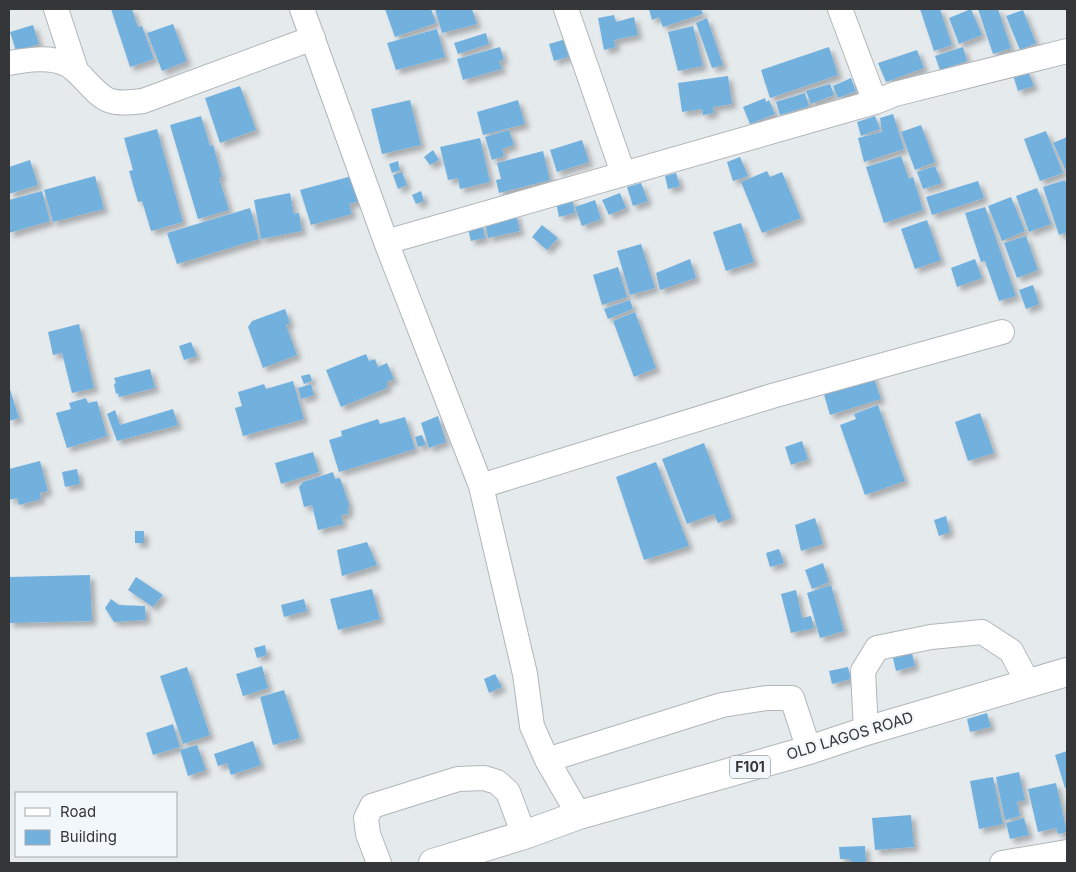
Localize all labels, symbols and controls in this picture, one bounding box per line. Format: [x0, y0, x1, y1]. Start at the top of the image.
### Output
street label: OLD LAGOS ROAD [784, 707, 916, 764]
road number: F101 [730, 756, 770, 779]
legend [15, 792, 178, 857]
text: Road [60, 802, 96, 821]
text: Building [60, 827, 117, 846]

